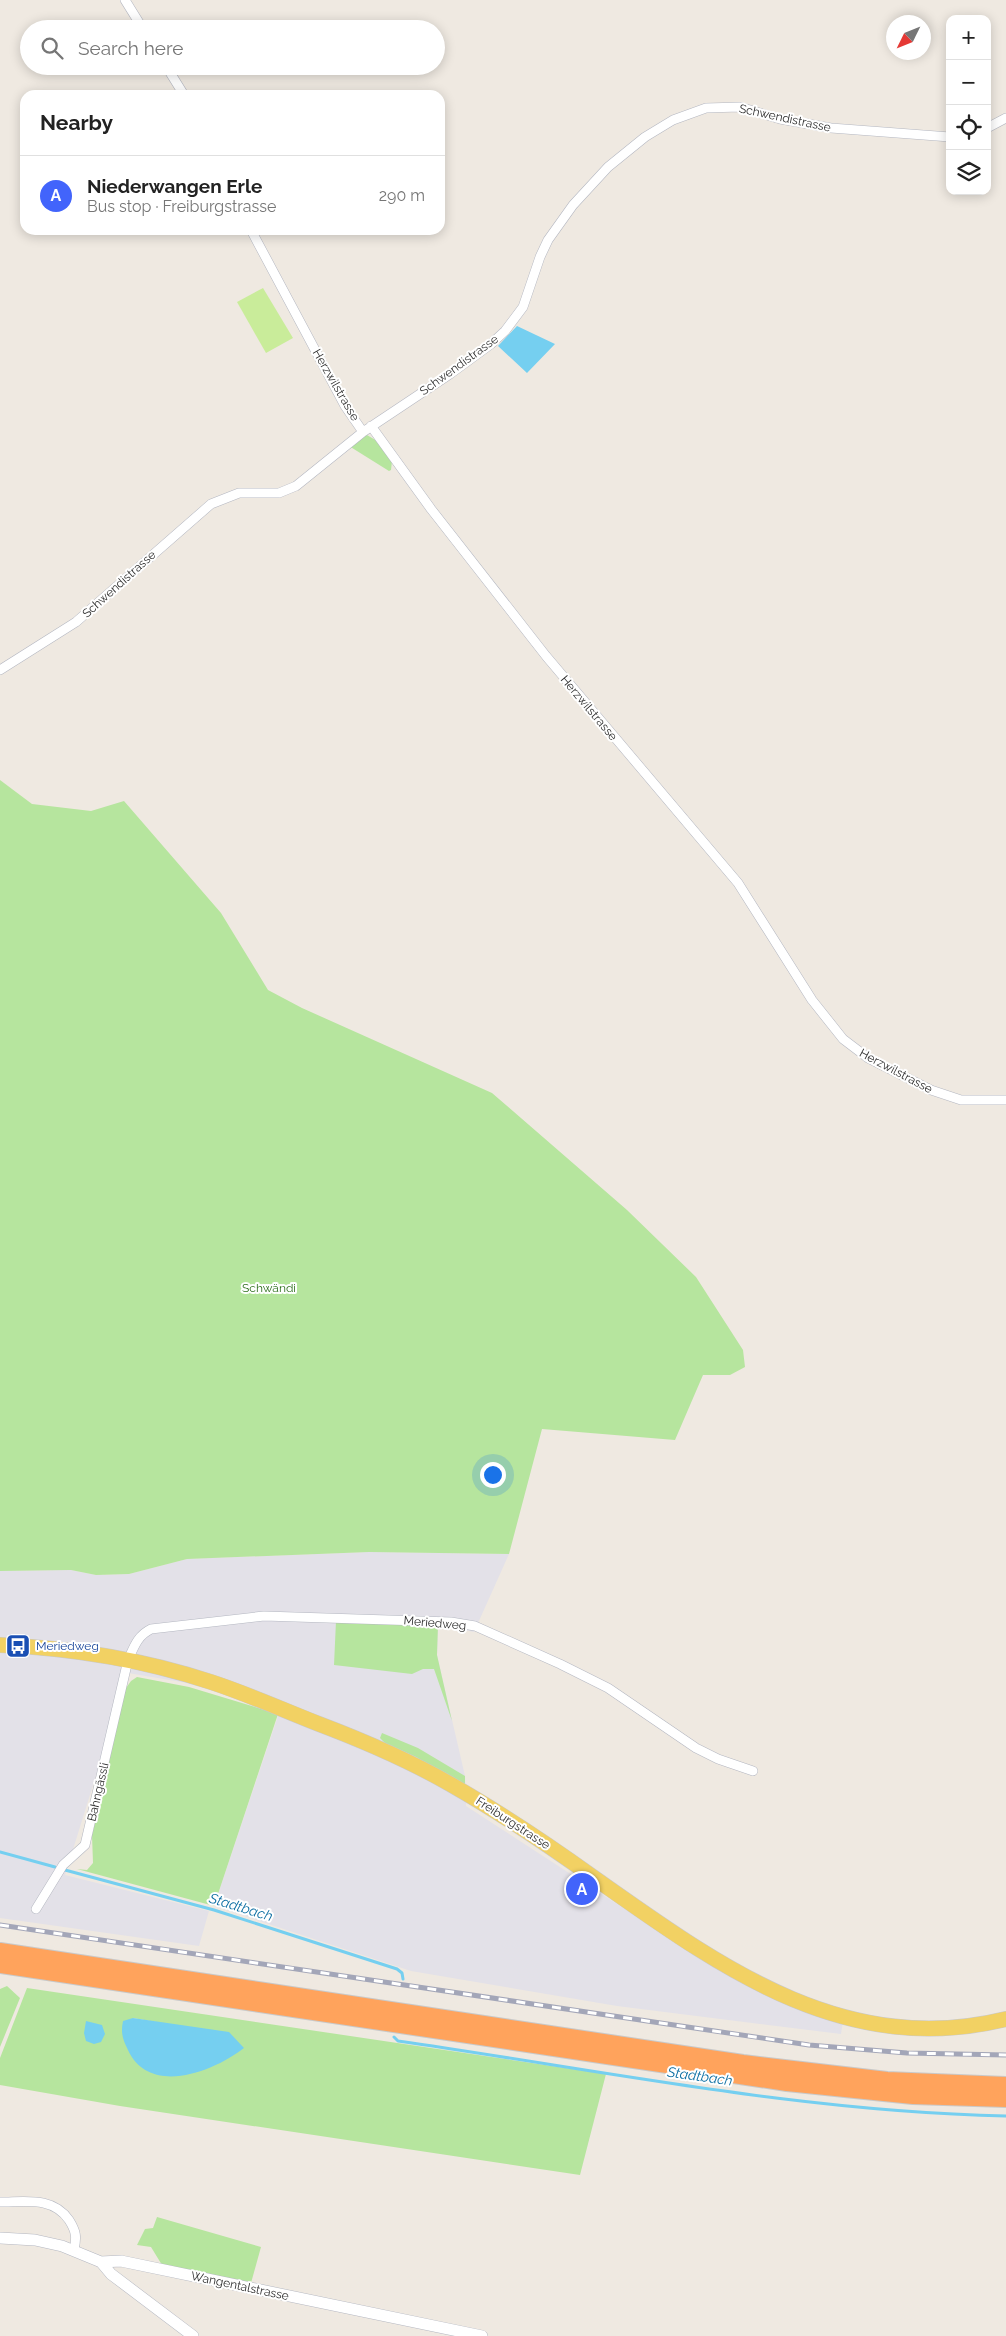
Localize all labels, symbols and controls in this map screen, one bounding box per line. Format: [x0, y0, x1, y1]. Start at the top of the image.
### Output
north arrow [886, 15, 931, 60]
map controls [946, 15, 991, 195]
button: + [946, 15, 991, 60]
search box [20, 20, 445, 75]
icon: search [38, 34, 66, 62]
text: Search here [78, 37, 184, 59]
button: − [946, 60, 991, 105]
street label: Schwendistrasse [738, 101, 832, 135]
button: locate [946, 105, 991, 150]
text: Nearby [40, 110, 113, 135]
button: layers [946, 150, 991, 195]
text: Niederwangen Erle [87, 175, 262, 197]
text: A [51, 186, 61, 205]
text: 290 m [379, 186, 425, 205]
text: Bus stop · Freiburgstrasse [87, 197, 276, 216]
street label: Schwendistrasse [417, 332, 501, 398]
street label: Herzwilstrasse [310, 347, 362, 423]
street label: Schwendistrasse [80, 547, 158, 621]
street label: Herzwilstrasse [558, 673, 620, 743]
street label: Herzwilstrasse [857, 1046, 935, 1096]
park label: Schwändi [242, 1281, 296, 1295]
your location [480, 1462, 506, 1488]
street label: Meriedweg [403, 1613, 467, 1633]
bus stop icon: Meriedweg [5, 1633, 31, 1659]
place label: Meriedweg [36, 1639, 99, 1653]
street label: Bahngässli [84, 1761, 112, 1823]
street label: Freiburgstrasse [473, 1794, 553, 1852]
pin: A [566, 1870, 598, 1908]
water label: Stadtbach [206, 1889, 275, 1924]
water label: Stadtbach [665, 2063, 734, 2089]
street label: Wangentalstrasse [190, 2269, 290, 2303]

